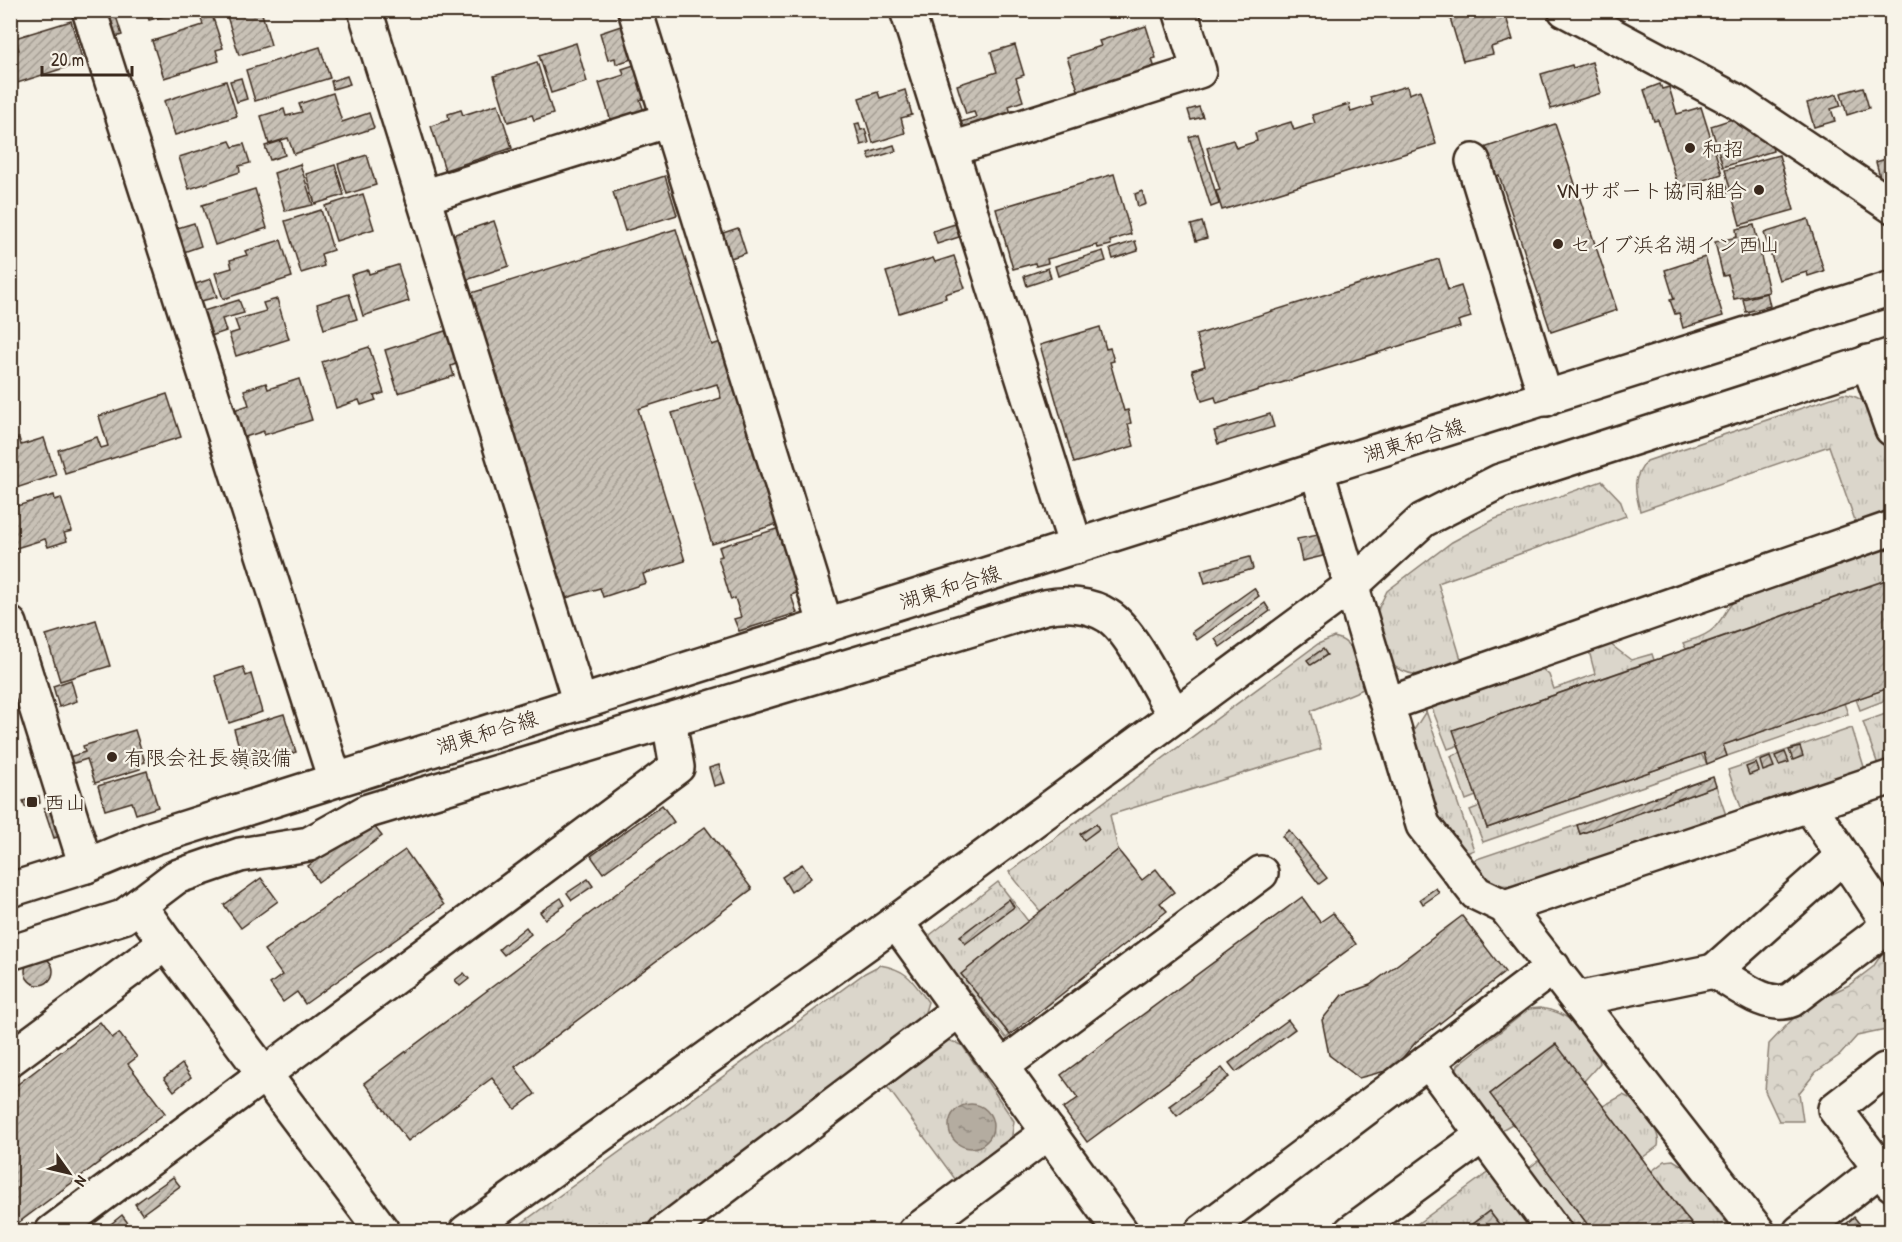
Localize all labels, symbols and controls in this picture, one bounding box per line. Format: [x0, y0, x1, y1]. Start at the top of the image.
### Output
scale bar [42, 39, 132, 77]
text: 20 m [51, 47, 84, 72]
place label: 和招 [1702, 134, 1744, 163]
marker: 和招 [1683, 141, 1697, 155]
place label: VNサポート協同組合 [1556, 176, 1747, 205]
marker: VNサポート協同組合 [1752, 183, 1766, 197]
place label: セイブ浜名湖イン西山 [1570, 230, 1780, 259]
marker: セイブ浜名湖イン西山 [1551, 237, 1565, 251]
street label: 湖東和合線 [1360, 411, 1468, 469]
street label: 湖東和合線 [896, 558, 1004, 616]
street label: 湖東和合線 [433, 703, 541, 761]
place label: 有限会社長嶺設備 [124, 743, 292, 772]
marker: 有限会社長嶺設備 [105, 750, 119, 764]
place label: 西山 [44, 788, 86, 817]
marker: 西山 [25, 795, 39, 809]
north arrow [39, 1143, 99, 1203]
text: N [70, 1172, 93, 1191]

